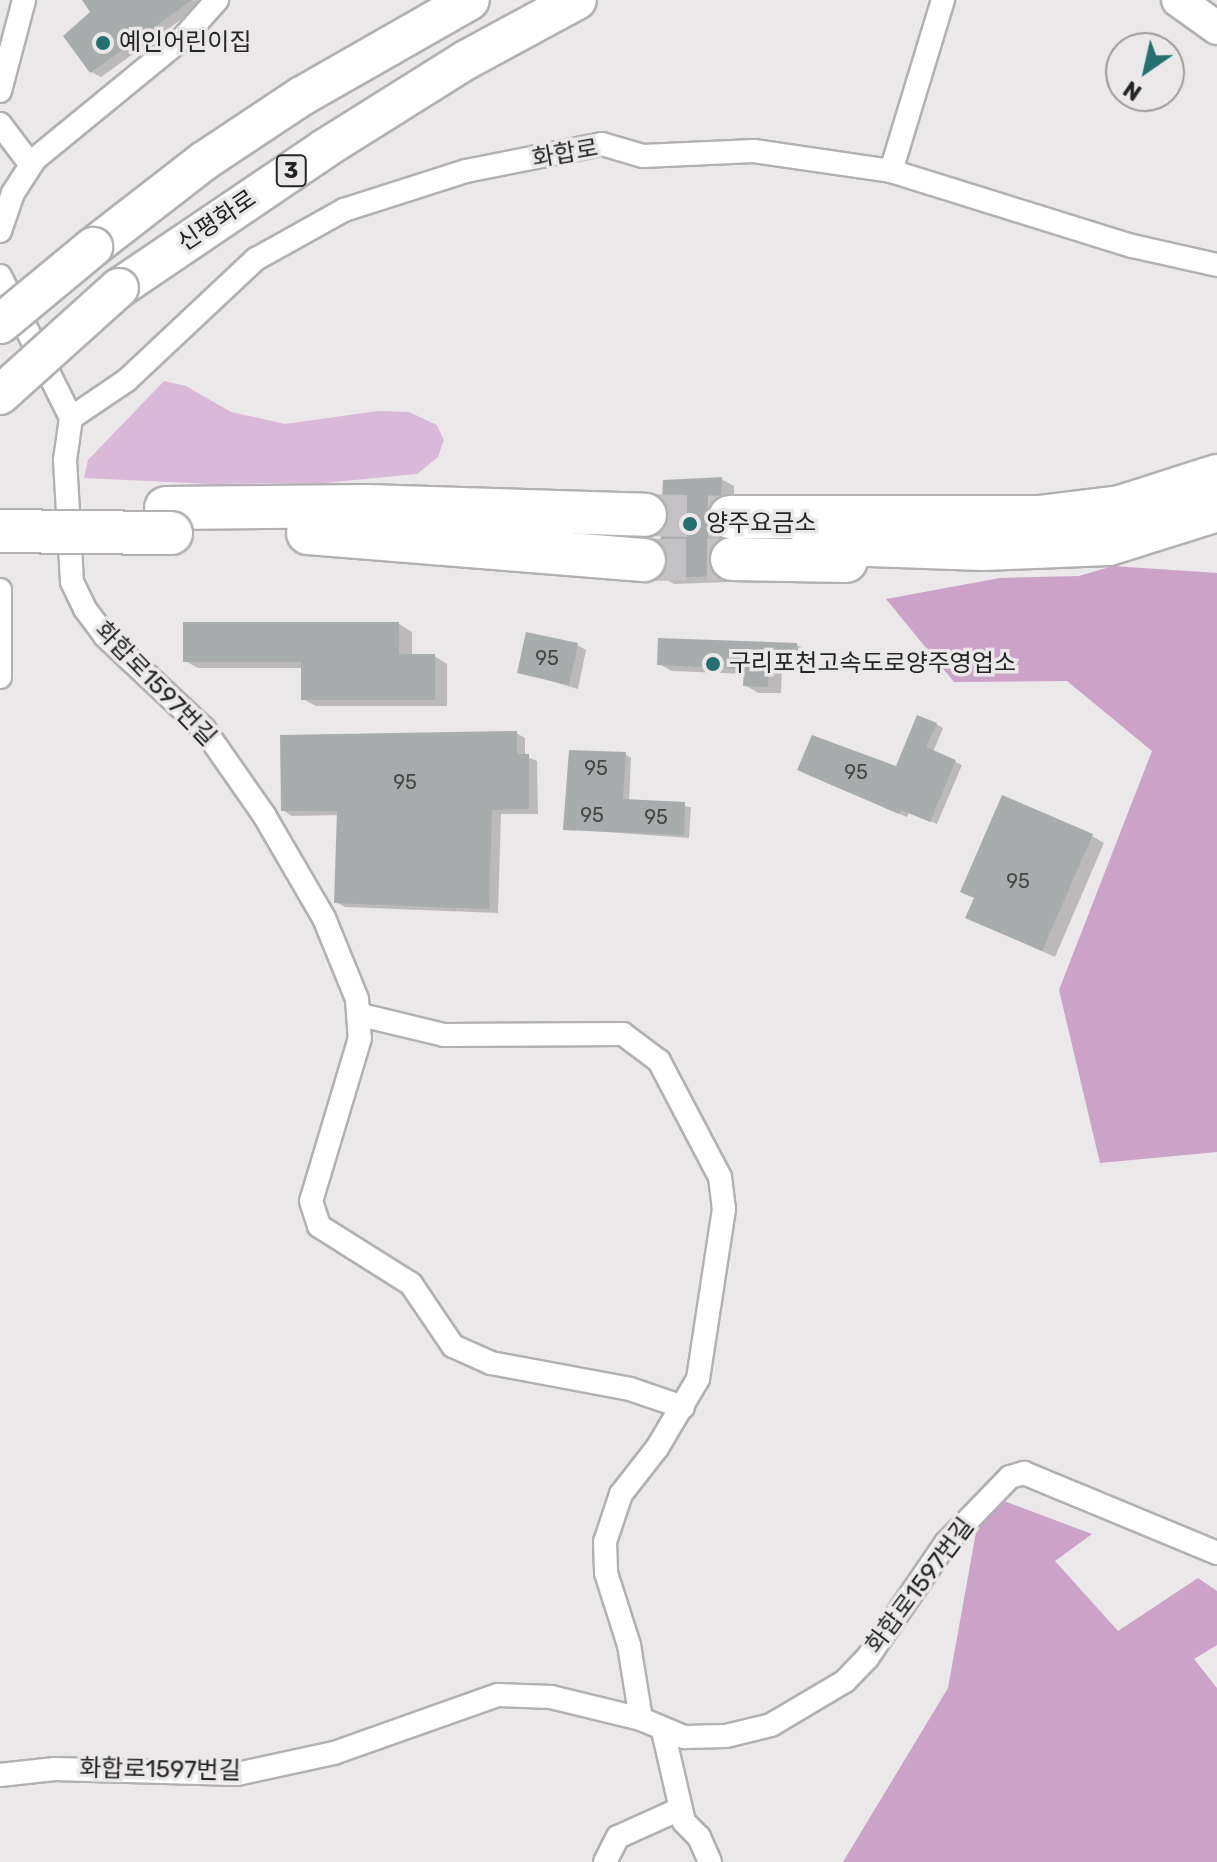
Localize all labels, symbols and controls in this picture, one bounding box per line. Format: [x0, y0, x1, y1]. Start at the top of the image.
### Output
place label: 예인어린이집 [119, 29, 251, 57]
north arrow [1105, 32, 1185, 112]
marker: 예인어린이집 [94, 34, 112, 52]
text: N [1118, 75, 1147, 106]
street label: 화합로 [530, 134, 600, 174]
road number: 3 [275, 153, 307, 189]
street label: 신평화로 [172, 184, 262, 258]
place label: 양주요금소 [706, 510, 816, 538]
marker: 양주요금소 [681, 515, 699, 533]
street label: 화합로1597번길 [89, 616, 221, 752]
house number: 95 [535, 646, 559, 670]
place label: 구리포천고속도로양주영업소 [729, 650, 1016, 678]
marker: 구리포천고속도로양주영업소 [704, 655, 722, 673]
house number: 95 [584, 756, 608, 780]
house number: 95 [844, 760, 868, 784]
house number: 95 [393, 770, 417, 794]
house number: 95 [580, 803, 604, 827]
house number: 95 [644, 805, 668, 829]
house number: 95 [1006, 869, 1030, 893]
street label: 화합로1597번길 [860, 1513, 980, 1659]
street label: 화합로1597번길 [79, 1754, 241, 1786]

